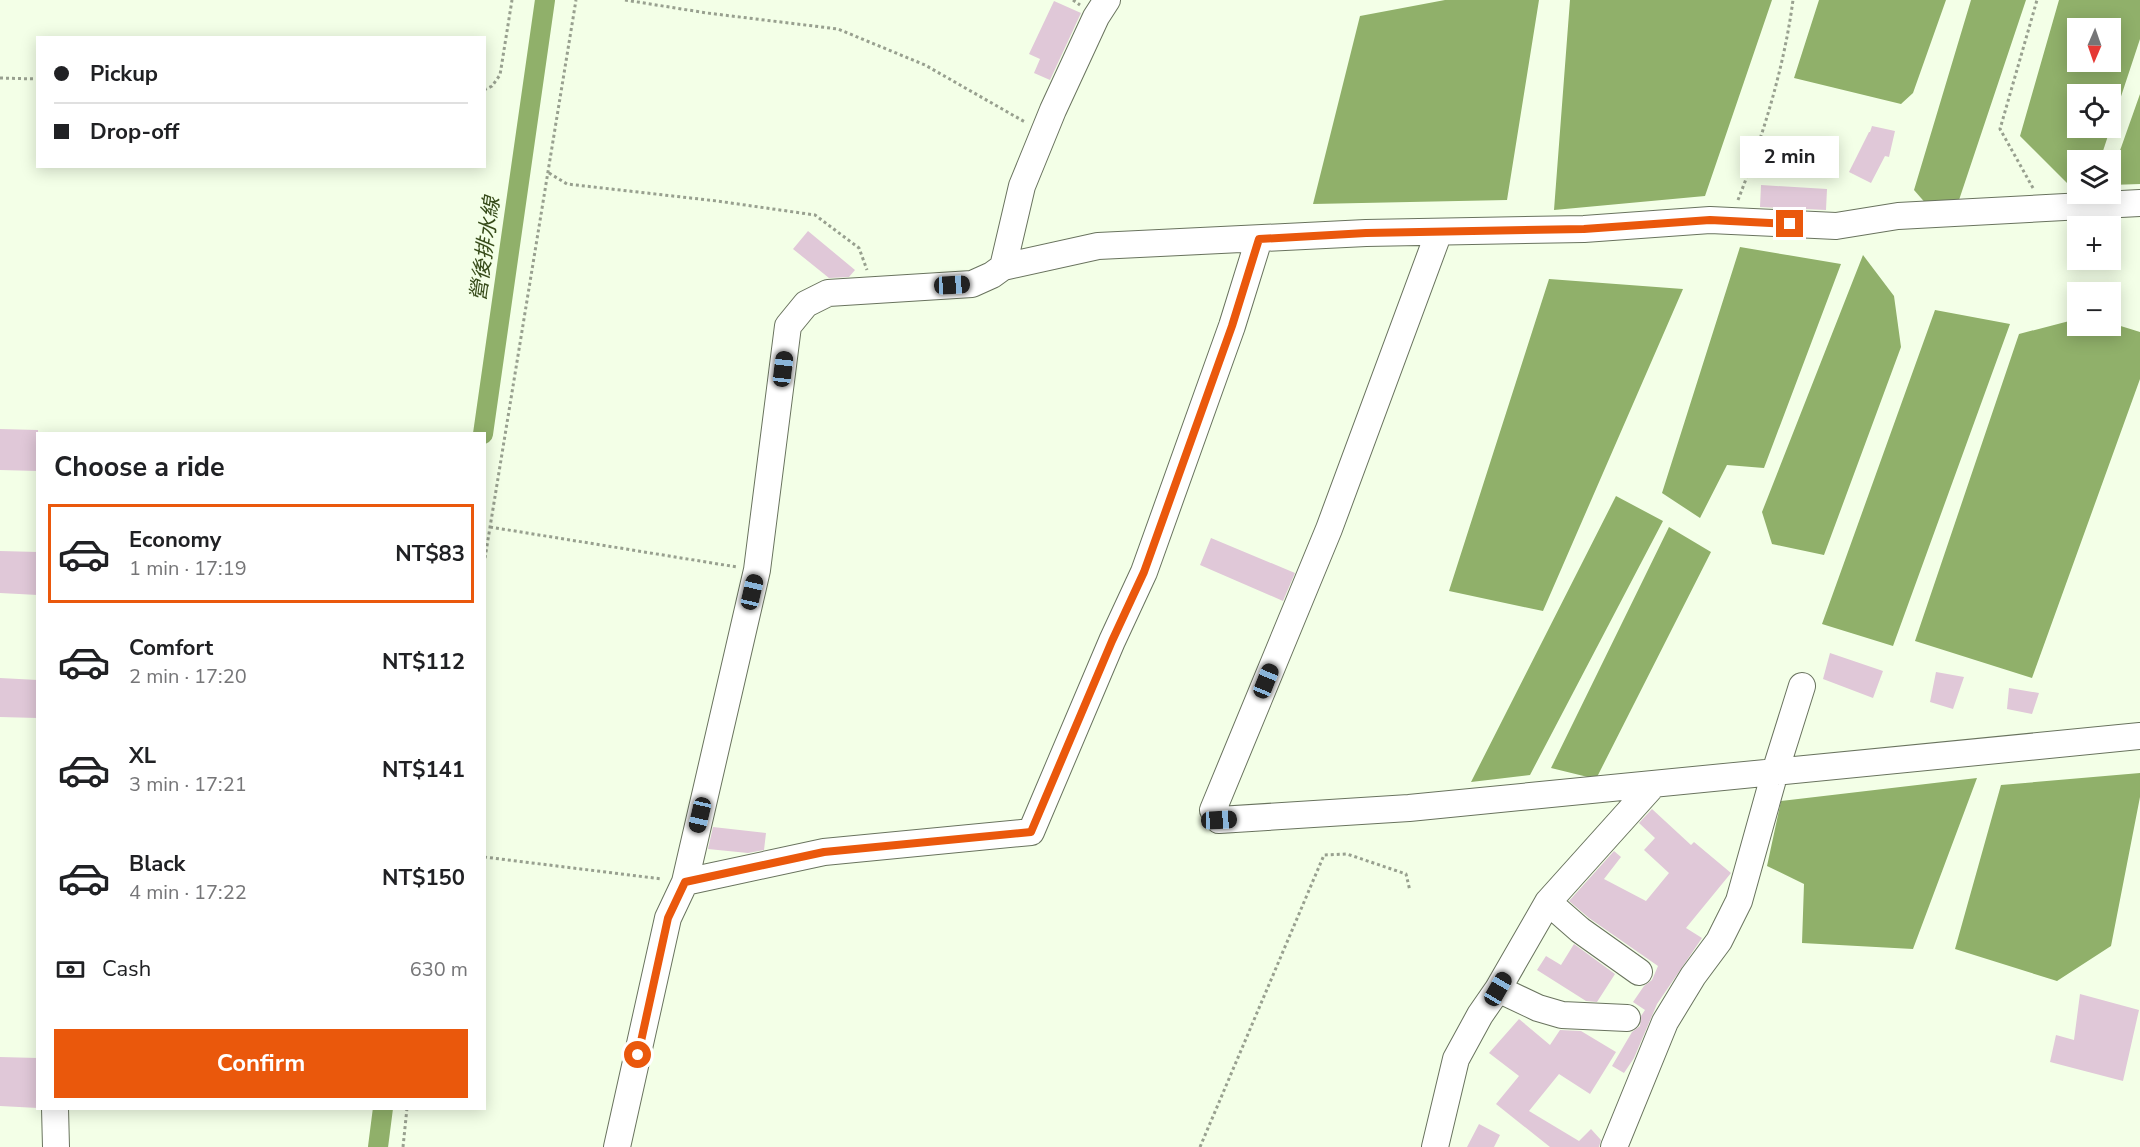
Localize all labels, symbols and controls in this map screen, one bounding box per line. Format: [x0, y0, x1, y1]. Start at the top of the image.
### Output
north arrow [2067, 18, 2121, 72]
map controls [2067, 18, 2121, 336]
text: Pickup [90, 59, 158, 89]
button: locate [2067, 84, 2121, 138]
text: Drop-off [90, 117, 179, 147]
callout: 2 min [1740, 137, 1840, 179]
text: 2 min [1764, 143, 1815, 170]
button: layers [2067, 150, 2121, 204]
water label: 營後排水線 [464, 193, 506, 303]
route end [1776, 210, 1803, 237]
button: + [2067, 216, 2121, 270]
car [934, 275, 970, 295]
button: − [2067, 282, 2121, 336]
car [772, 350, 794, 388]
text: Choose a ride [54, 449, 225, 486]
text: Economy [129, 525, 221, 555]
icon: car [57, 527, 111, 581]
text: NT$83 [395, 539, 465, 569]
text: 1 min · 17:19 [129, 555, 247, 582]
car [739, 572, 765, 612]
text: Comfort [129, 633, 213, 663]
icon: car [57, 635, 111, 689]
text: NT$112 [382, 647, 465, 677]
car [1251, 661, 1281, 701]
text: 2 min · 17:20 [129, 663, 247, 690]
text: XL [129, 741, 156, 771]
icon: car [57, 743, 111, 797]
text: NT$141 [382, 755, 465, 785]
text: 3 min · 17:21 [129, 771, 247, 798]
car [687, 795, 713, 835]
car [1201, 810, 1237, 830]
text: Black [129, 849, 185, 879]
icon: car [57, 851, 111, 905]
text: NT$150 [382, 863, 465, 893]
text: 4 min · 17:22 [129, 879, 247, 906]
icon: cash [54, 953, 87, 986]
text: Cash [102, 954, 151, 984]
text: 630 m [410, 956, 468, 983]
car [1481, 969, 1515, 1009]
button: Confirm [54, 1029, 468, 1098]
route start [624, 1041, 651, 1068]

